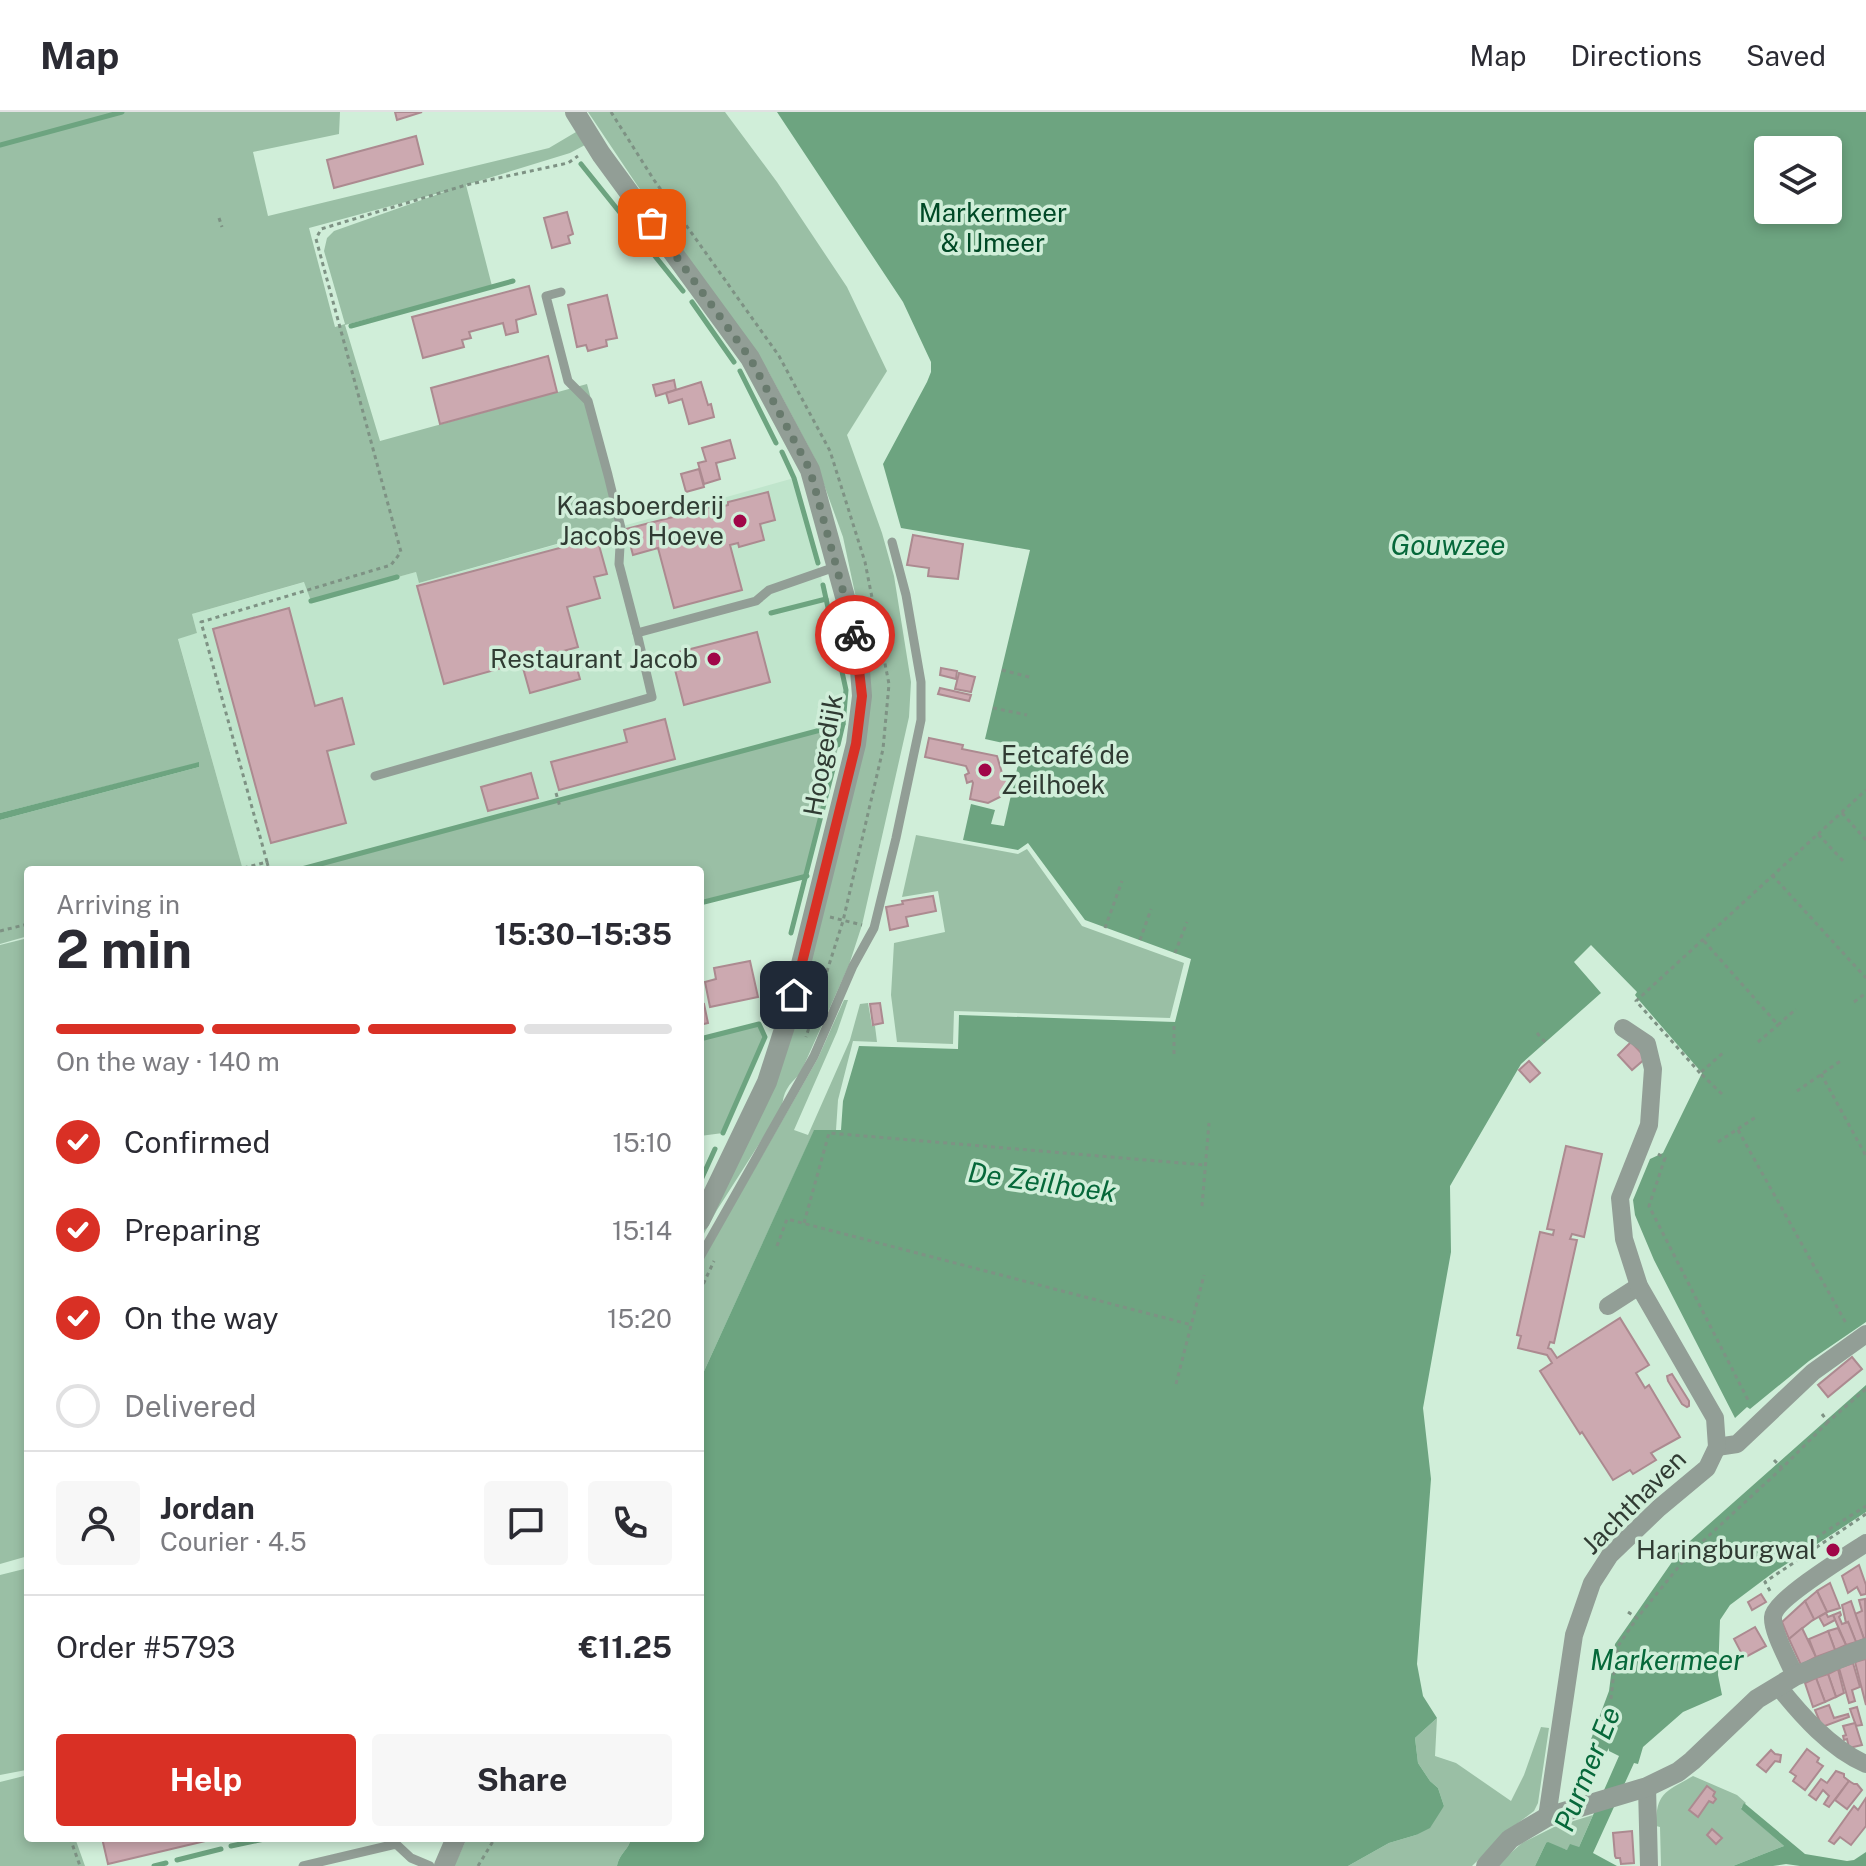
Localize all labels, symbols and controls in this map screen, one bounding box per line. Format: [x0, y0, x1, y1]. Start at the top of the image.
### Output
text: Map [40, 33, 119, 78]
text: Map [1470, 39, 1526, 72]
text: Directions [1570, 39, 1702, 72]
text: Saved [1746, 39, 1826, 72]
map controls [1754, 136, 1842, 224]
button: layers [1754, 136, 1842, 224]
pin [618, 189, 686, 257]
park label: Markermeer & IJmeer [919, 197, 1067, 258]
icon: bag [630, 201, 674, 245]
place label: Kaasboerderij Jacobs Hoeve [556, 490, 724, 551]
marker: Kaasboerderij Jacobs Hoeve [731, 512, 749, 530]
water label: Gouwzee [1391, 528, 1505, 561]
courier [815, 595, 895, 675]
icon: bike [833, 613, 877, 657]
place label: Restaurant Jacob [490, 643, 698, 674]
marker: Restaurant Jacob [705, 650, 723, 668]
street label: Hoogedijk [797, 692, 848, 818]
place label: Eetcafé de Zeilhoek [1001, 739, 1130, 800]
marker: Eetcafé de Zeilhoek [976, 761, 994, 779]
text: Arriving in [56, 889, 180, 920]
text: 15:30–15:35 [495, 916, 672, 952]
text: 2 min [56, 919, 192, 980]
pin [760, 961, 828, 1029]
icon: home [772, 973, 816, 1017]
text: On the way · 140 m [56, 1046, 280, 1077]
icon: check [56, 1120, 100, 1164]
text: Confirmed [124, 1124, 270, 1160]
text: 15:10 [612, 1127, 672, 1158]
water label: De Zeilhoek [966, 1155, 1118, 1208]
icon: check [56, 1208, 100, 1252]
text: Preparing [124, 1212, 261, 1248]
text: 15:14 [612, 1215, 672, 1246]
icon: check [56, 1296, 100, 1340]
text: On the way [124, 1300, 278, 1336]
text: 15:20 [607, 1303, 672, 1334]
text: Delivered [124, 1388, 256, 1424]
street label: Jachthaven [1575, 1443, 1692, 1560]
button: person [56, 1481, 140, 1565]
button: chat [484, 1481, 568, 1565]
button: phone [588, 1481, 672, 1565]
text: Jordan [160, 1490, 255, 1526]
text: Courier · 4.5 [160, 1526, 307, 1557]
place label: Haringburgwal [1636, 1534, 1817, 1565]
marker: Haringburgwal [1824, 1541, 1842, 1559]
text: Order #5793 [56, 1629, 235, 1665]
text: €11.25 [579, 1629, 672, 1665]
water label: Markermeer [1590, 1643, 1744, 1676]
water label: Purmer Ee [1547, 1702, 1626, 1836]
button: Help [56, 1734, 356, 1826]
button: Share [372, 1734, 672, 1826]

